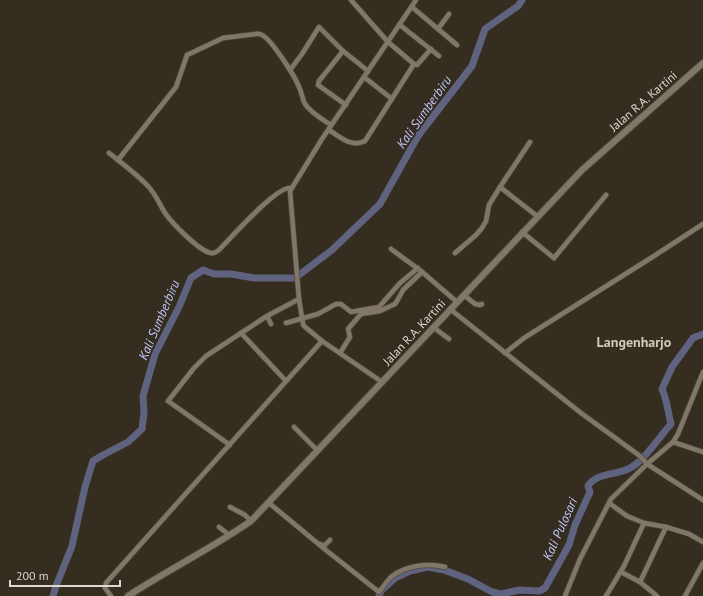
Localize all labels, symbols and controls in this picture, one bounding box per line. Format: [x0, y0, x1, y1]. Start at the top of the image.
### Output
street label: Jalan R.A. Kartini [605, 67, 680, 135]
water label: Kali Sumberbiru [393, 72, 456, 152]
water label: Kali Sumberbiru [135, 277, 184, 362]
street label: Jalan R.A. Kartini [379, 296, 448, 369]
district label: Langenharjo [597, 333, 672, 351]
water label: Kali Pulosari [539, 495, 582, 563]
scale bar [10, 562, 120, 588]
text: 200 m [16, 568, 49, 583]

